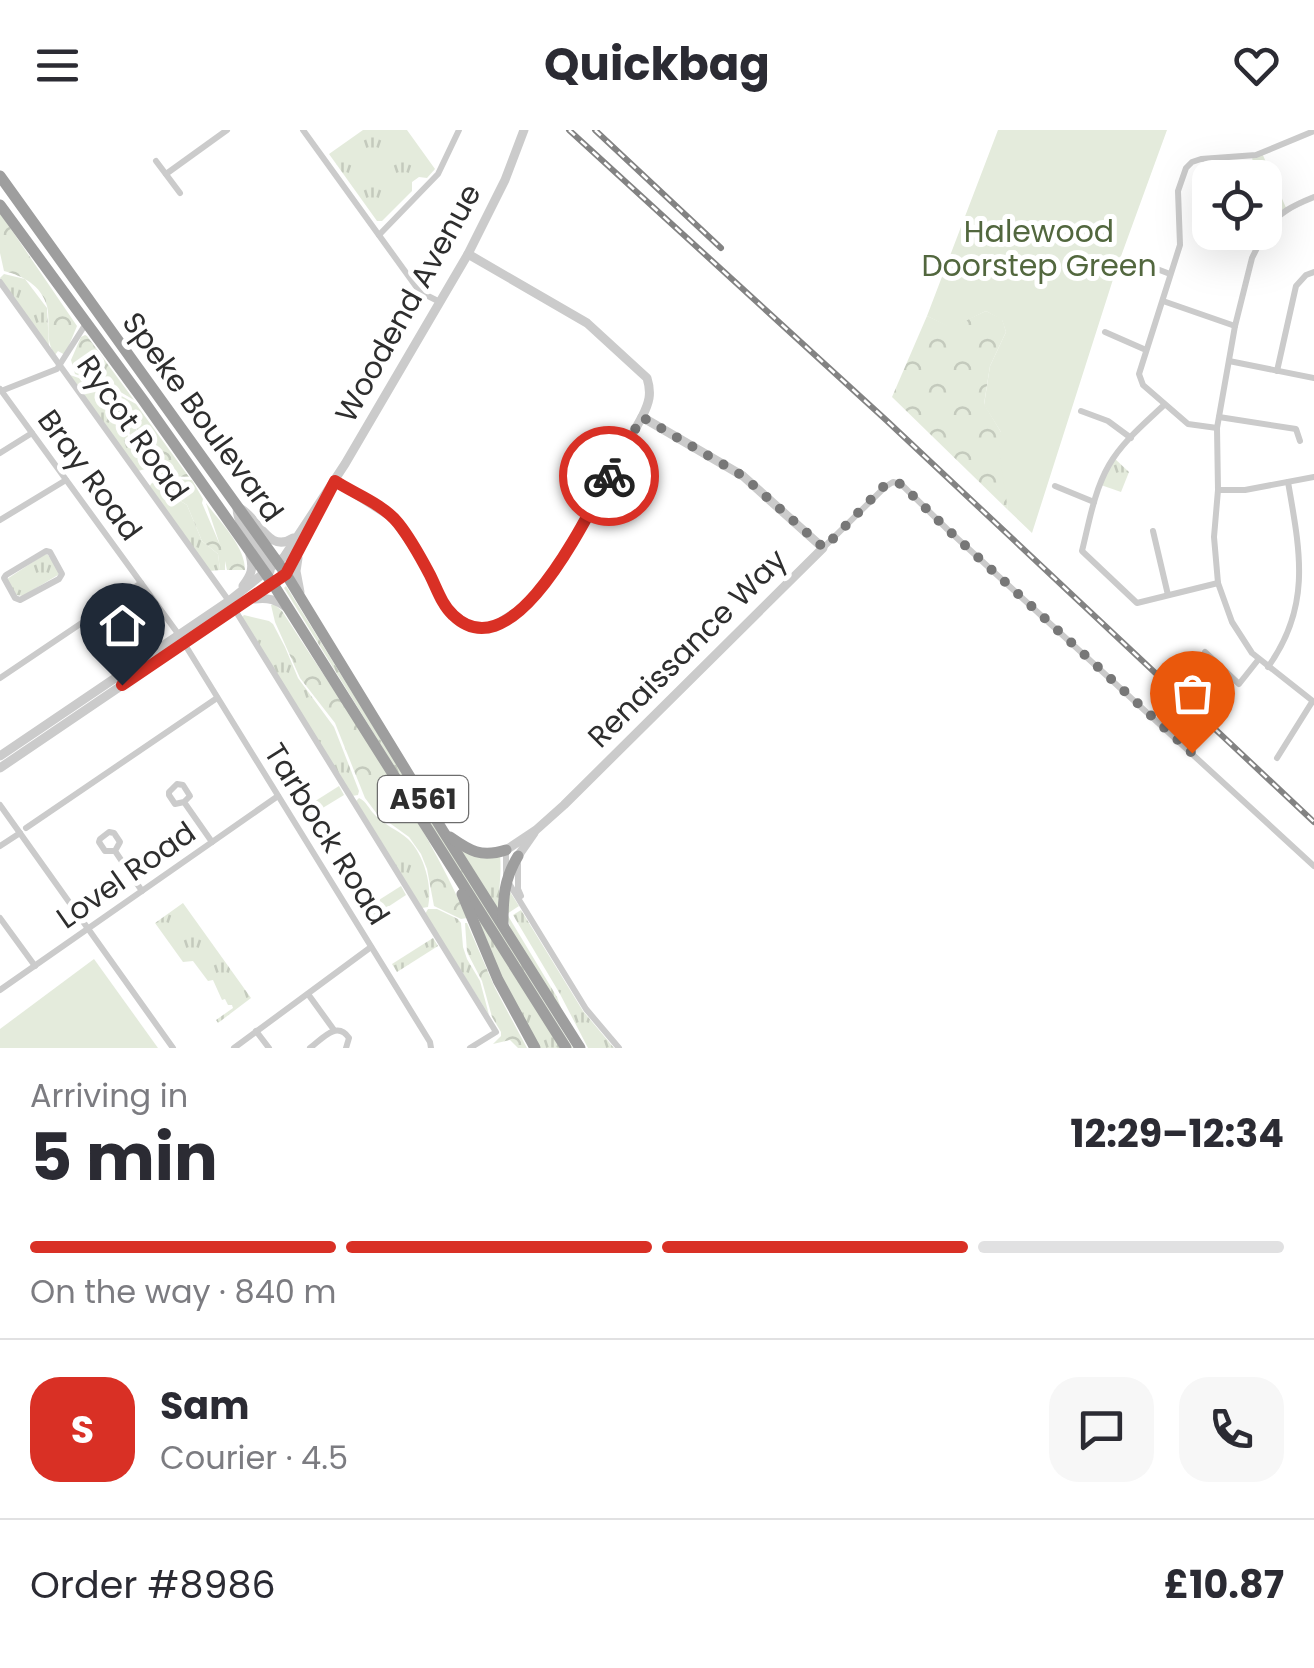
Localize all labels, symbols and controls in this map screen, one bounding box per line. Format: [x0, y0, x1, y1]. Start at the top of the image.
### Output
text: Quickbag [544, 33, 770, 96]
icon: menu [30, 38, 85, 93]
icon: heart [1229, 38, 1284, 93]
map controls [1192, 160, 1282, 250]
button: locate [1192, 160, 1282, 250]
street label: Woodend Avenue [325, 176, 491, 430]
park label: Halewood Doorstep Green [921, 210, 1157, 287]
street label: Speke Boulevard [112, 303, 294, 531]
street label: Rycot Road [67, 346, 199, 510]
street label: Bray Road [28, 401, 152, 549]
courier [559, 426, 659, 526]
icon: bike [582, 449, 637, 504]
street label: Renaissance Way [578, 539, 796, 757]
pin [80, 583, 165, 686]
icon: home [95, 598, 150, 653]
pin [1150, 651, 1235, 754]
icon: bag [1165, 666, 1220, 721]
street label: Tarbock Road [254, 735, 400, 933]
road number: A561 [378, 776, 468, 822]
street label: Lovel Road [48, 811, 204, 939]
text: Arriving in [30, 1073, 188, 1118]
text: 12:29–12:34 [1070, 1107, 1284, 1160]
text: 5 min [30, 1112, 218, 1203]
text: On the way · 840 m [30, 1269, 336, 1314]
button: chat [1049, 1377, 1154, 1482]
button: phone [1179, 1377, 1284, 1482]
text: Sam [160, 1379, 249, 1432]
text: S [71, 1403, 94, 1456]
text: Courier · 4.5 [160, 1435, 348, 1480]
text: Order #8986 [30, 1558, 276, 1611]
text: £10.87 [1164, 1558, 1284, 1611]

